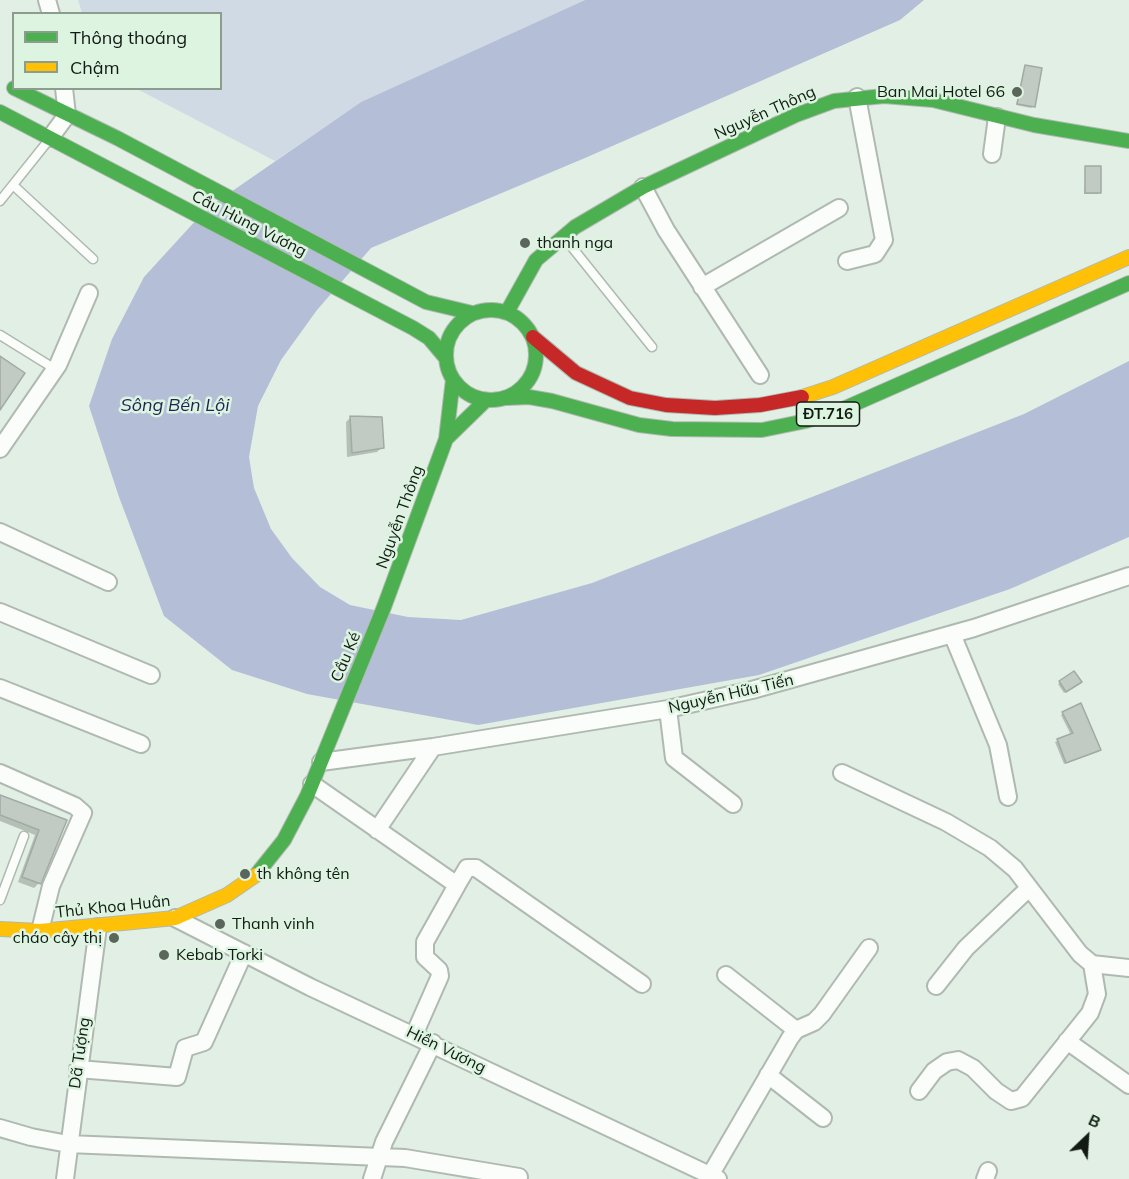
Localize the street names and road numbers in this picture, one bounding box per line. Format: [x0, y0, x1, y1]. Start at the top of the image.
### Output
street label: Nguyễn Thông [711, 82, 819, 144]
street label: Cầu Hùng Vương [188, 187, 310, 261]
road number: ĐT.716 [796, 402, 860, 426]
street label: Nguyễn Thông [372, 463, 428, 571]
street label: Cầu Ké [327, 629, 365, 685]
street label: Nguyễn Hữu Tiến [667, 670, 795, 718]
street label: Thủ Khoa Huân [55, 891, 171, 923]
street label: Dã Tượng [66, 1016, 94, 1090]
street label: Hiền Vương [403, 1023, 489, 1077]

